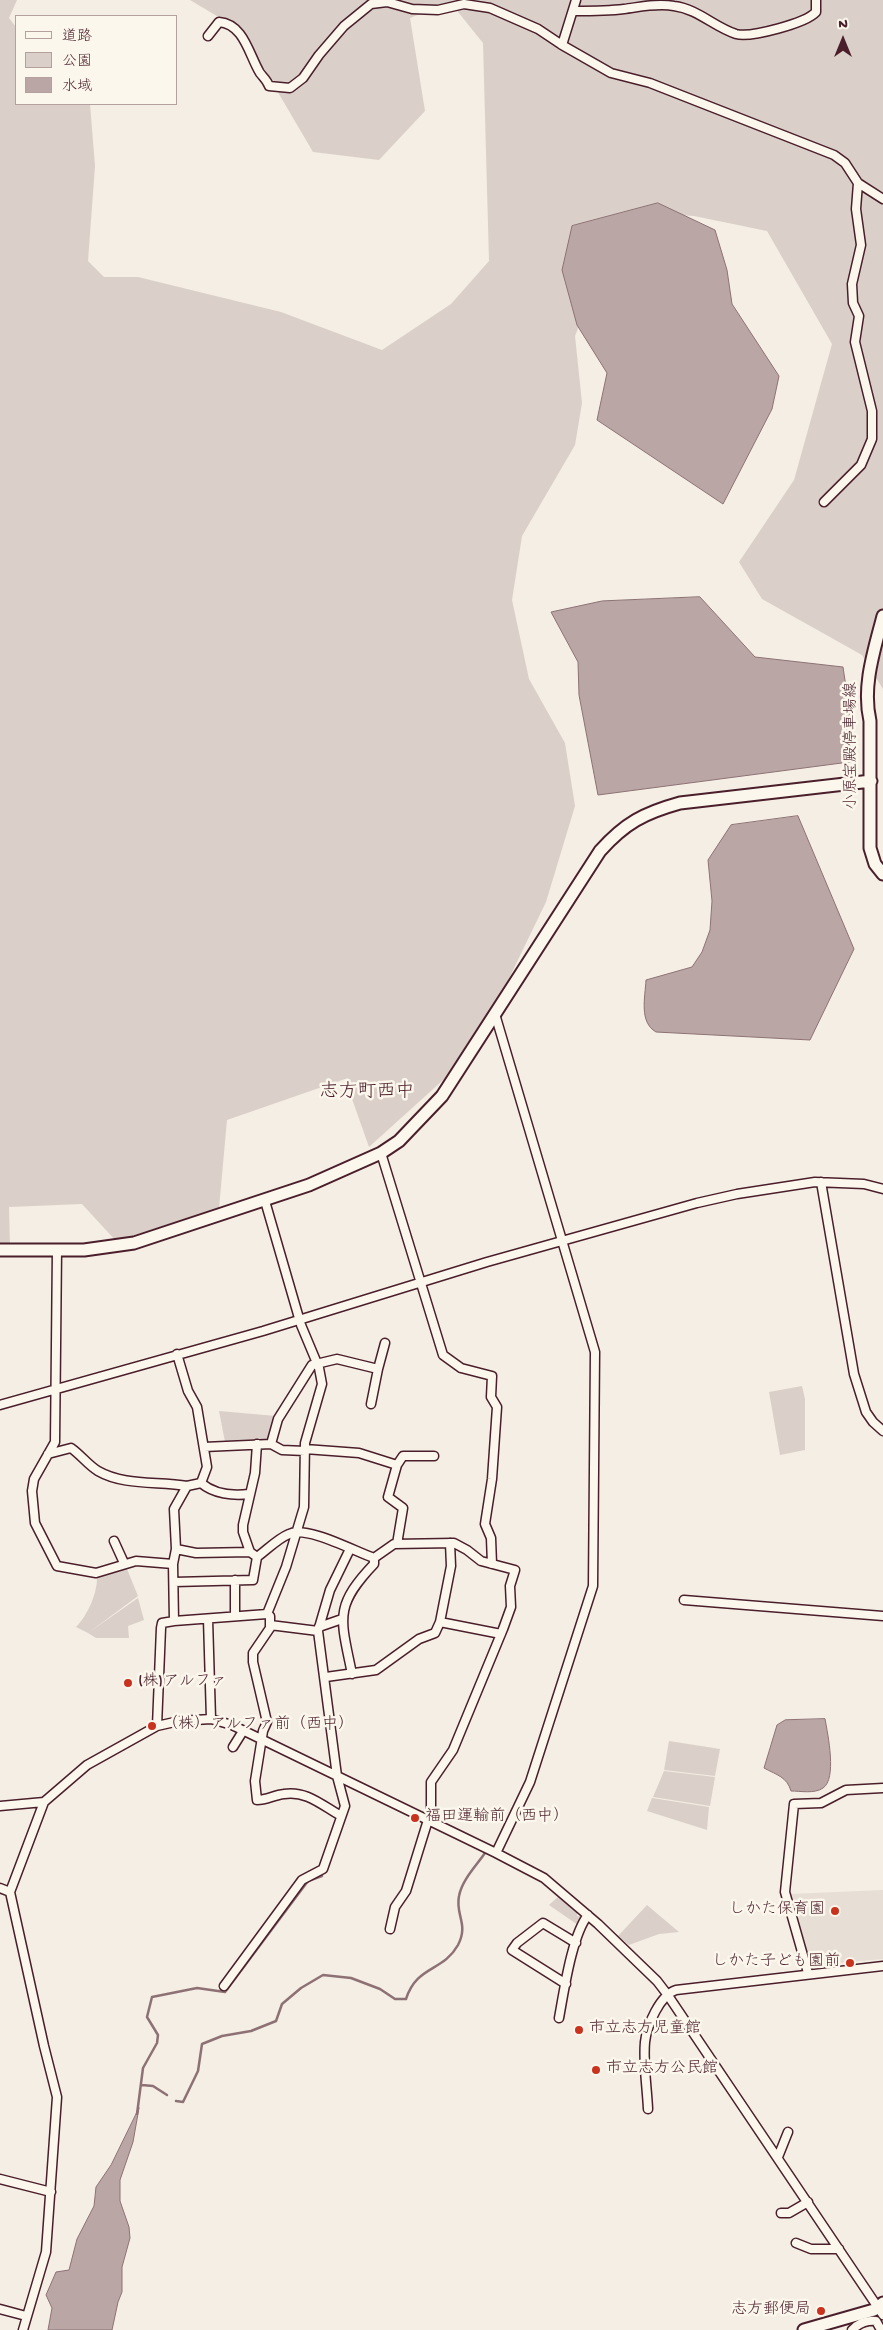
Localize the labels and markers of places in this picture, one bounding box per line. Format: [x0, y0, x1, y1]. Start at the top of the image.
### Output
place label: (株)アルファ [138, 1673, 227, 1693]
marker: (株)アルファ [122, 1677, 134, 1689]
place label: （株）アルファ前（西中） [162, 1716, 354, 1736]
marker: （株）アルファ前（西中） [146, 1720, 158, 1732]
place label: 福田運輸前（西中） [425, 1808, 569, 1828]
marker: 福田運輸前（西中） [409, 1812, 421, 1824]
place label: しかた保育園 [729, 1901, 825, 1921]
marker: しかた保育園 [829, 1905, 841, 1917]
place label: しかた子ども園前 [712, 1953, 840, 1973]
marker: しかた子ども園前 [844, 1957, 856, 1969]
place label: 市立志方児童館 [589, 2020, 701, 2040]
marker: 市立志方児童館 [573, 2024, 585, 2036]
place label: 市立志方公民館 [606, 2060, 718, 2080]
marker: 市立志方公民館 [590, 2064, 602, 2076]
place label: 志方郵便局 [731, 2301, 811, 2321]
marker: 志方郵便局 [815, 2305, 827, 2317]

